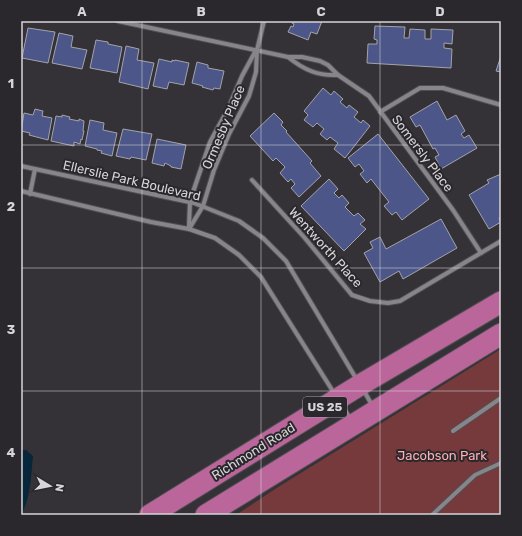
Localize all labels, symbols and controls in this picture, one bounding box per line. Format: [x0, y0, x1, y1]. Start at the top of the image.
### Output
text: A [77, 4, 87, 19]
text: B [196, 4, 206, 19]
text: C [316, 4, 326, 19]
text: D [435, 4, 445, 19]
text: 1 [8, 76, 14, 91]
street label: Ormesby Place [199, 83, 248, 171]
street label: Somersly Place [389, 112, 456, 195]
street label: Ellerslie Park Boulevard [62, 157, 202, 204]
text: 2 [7, 199, 15, 214]
street label: Wentworth Place [286, 204, 365, 290]
text: 3 [7, 322, 16, 337]
road number: US 25 [303, 397, 347, 417]
street label: Richmond Road [209, 420, 298, 483]
text: 4 [7, 445, 16, 460]
park label: Jacobson Park [397, 448, 487, 463]
north arrow [30, 466, 70, 506]
text: N [52, 483, 66, 493]

